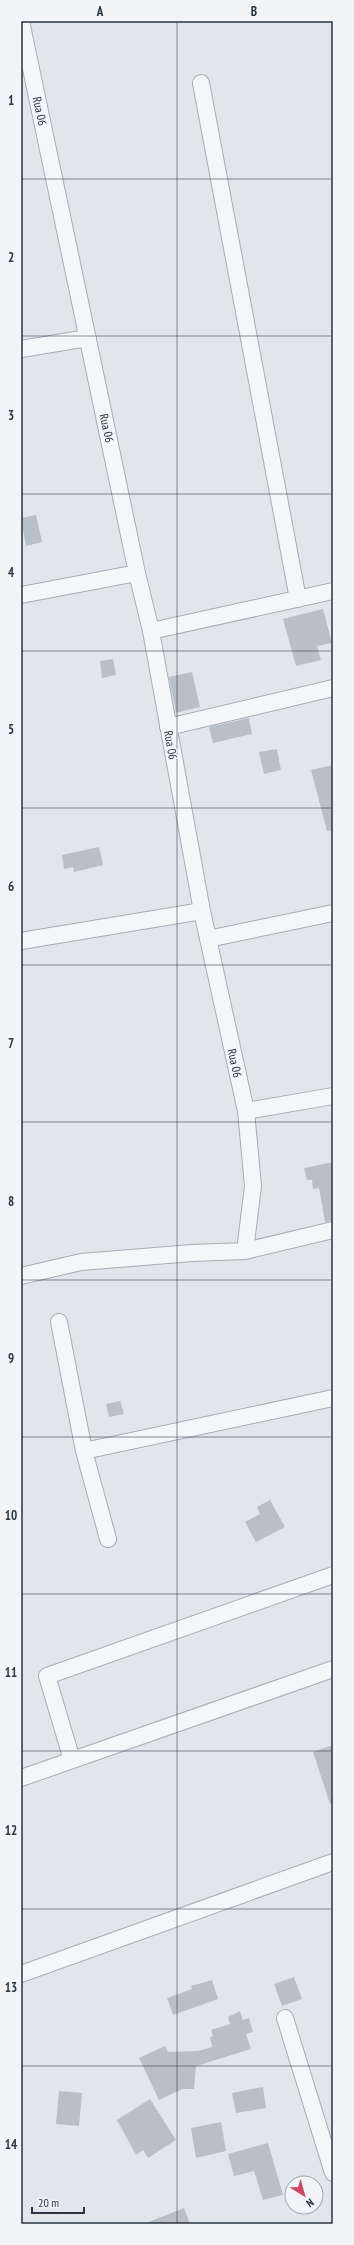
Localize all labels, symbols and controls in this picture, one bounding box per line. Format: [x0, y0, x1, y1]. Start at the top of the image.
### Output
text: A [96, 3, 104, 20]
text: B [251, 3, 257, 20]
text: 1 [8, 92, 14, 109]
street label: Rua 06 [30, 95, 50, 127]
text: 2 [8, 249, 14, 266]
text: 3 [8, 407, 14, 424]
street label: Rua 06 [97, 412, 117, 444]
text: 4 [8, 564, 15, 581]
text: 5 [8, 721, 14, 738]
street label: Rua 06 [161, 729, 181, 761]
text: 6 [8, 878, 14, 895]
text: 7 [8, 1035, 14, 1052]
street label: Rua 06 [225, 1047, 245, 1079]
text: 8 [8, 1193, 14, 1210]
text: 9 [8, 1350, 14, 1367]
text: 10 [5, 1507, 17, 1524]
text: 11 [5, 1664, 17, 1681]
text: 12 [5, 1822, 17, 1839]
text: 13 [5, 1979, 17, 1996]
text: 14 [5, 2136, 18, 2153]
north arrow [284, 2175, 324, 2215]
scale bar [32, 2189, 84, 2215]
text: 20 m [38, 2195, 59, 2210]
text: N [303, 2196, 317, 2210]

